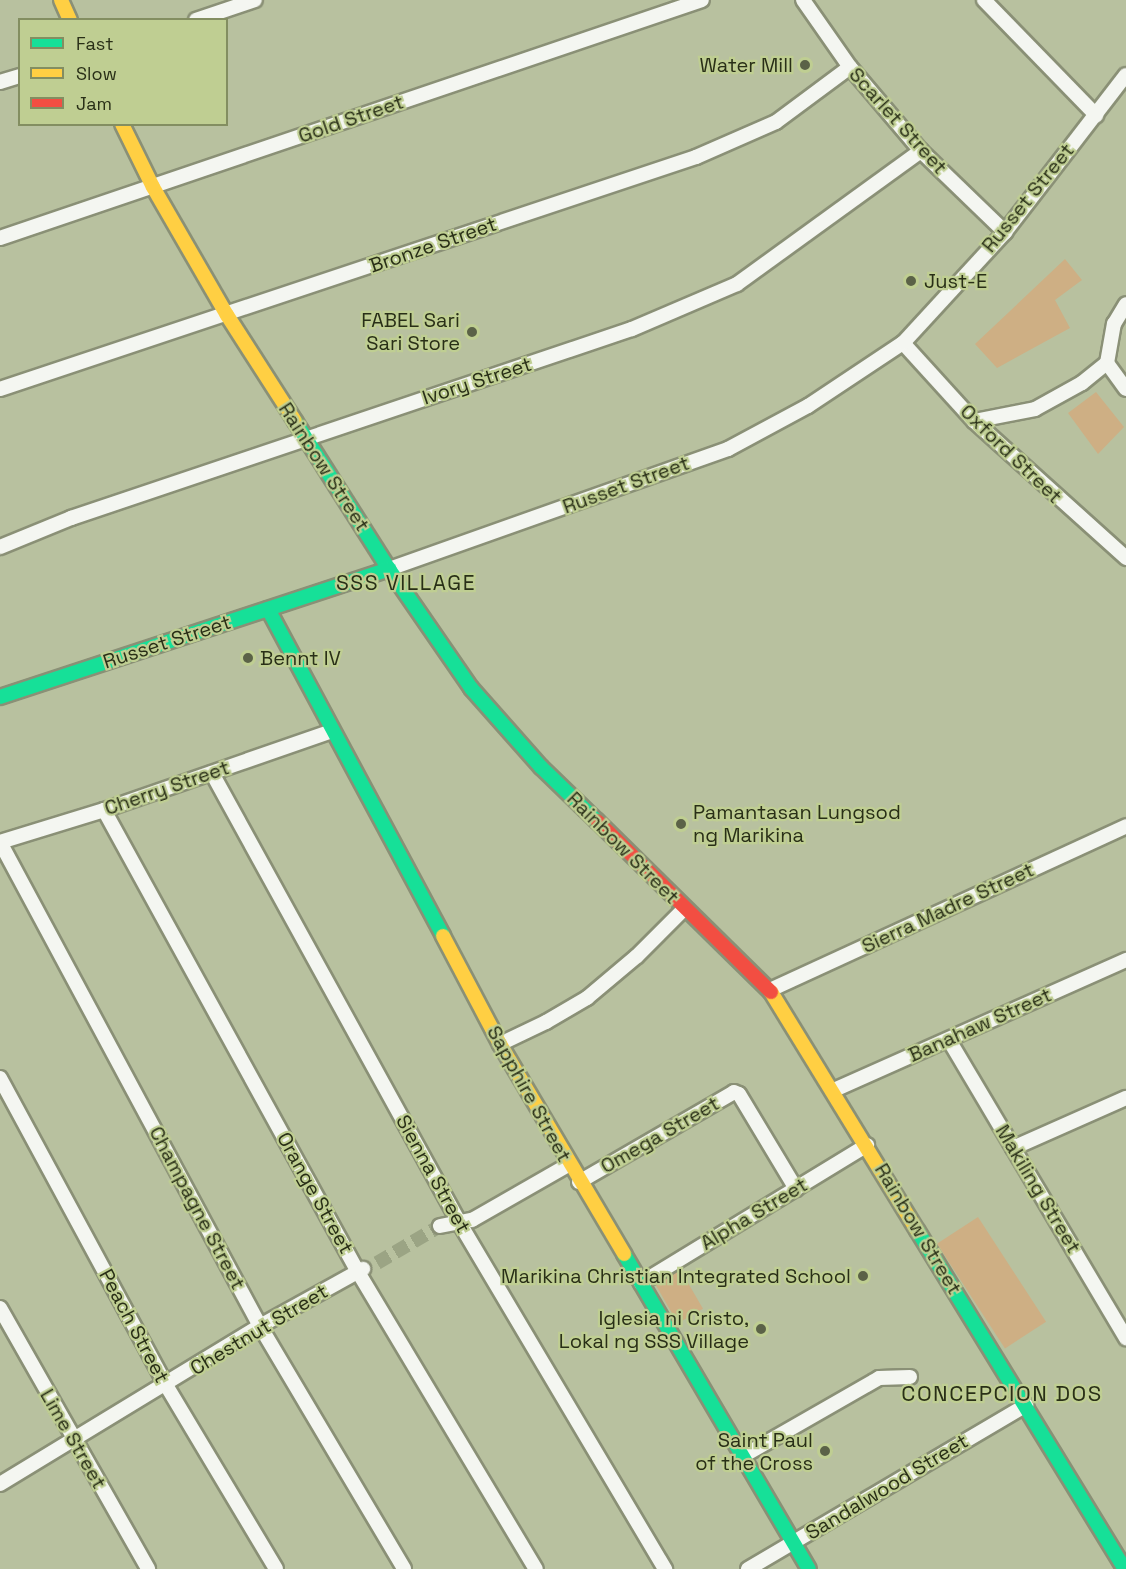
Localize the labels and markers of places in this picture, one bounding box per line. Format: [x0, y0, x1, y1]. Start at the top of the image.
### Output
place label: Water Mill [699, 53, 793, 77]
marker: Water Mill [798, 58, 812, 72]
place label: Just-E [924, 269, 987, 293]
marker: Just-E [902, 272, 920, 290]
place label: FABEL Sari Sari Store [361, 308, 460, 355]
marker: FABEL Sari Sari Store [465, 325, 479, 339]
place label: Bennt IV [260, 646, 341, 670]
marker: Bennt IV [241, 651, 255, 665]
place label: Pamantasan Lungsod ng Marikina [693, 801, 901, 848]
marker: Pamantasan Lungsod ng Marikina [674, 817, 688, 831]
place label: Marikina Christian Integrated School [501, 1264, 851, 1288]
marker: Marikina Christian Integrated School [856, 1269, 870, 1283]
place label: Iglesia ni Cristo, Lokal ng SSS Village [559, 1306, 749, 1353]
marker: Iglesia ni Cristo, Lokal ng SSS Village [754, 1322, 768, 1336]
place label: Saint Paul of the Cross [695, 1428, 813, 1475]
marker: Saint Paul of the Cross [818, 1444, 832, 1458]

